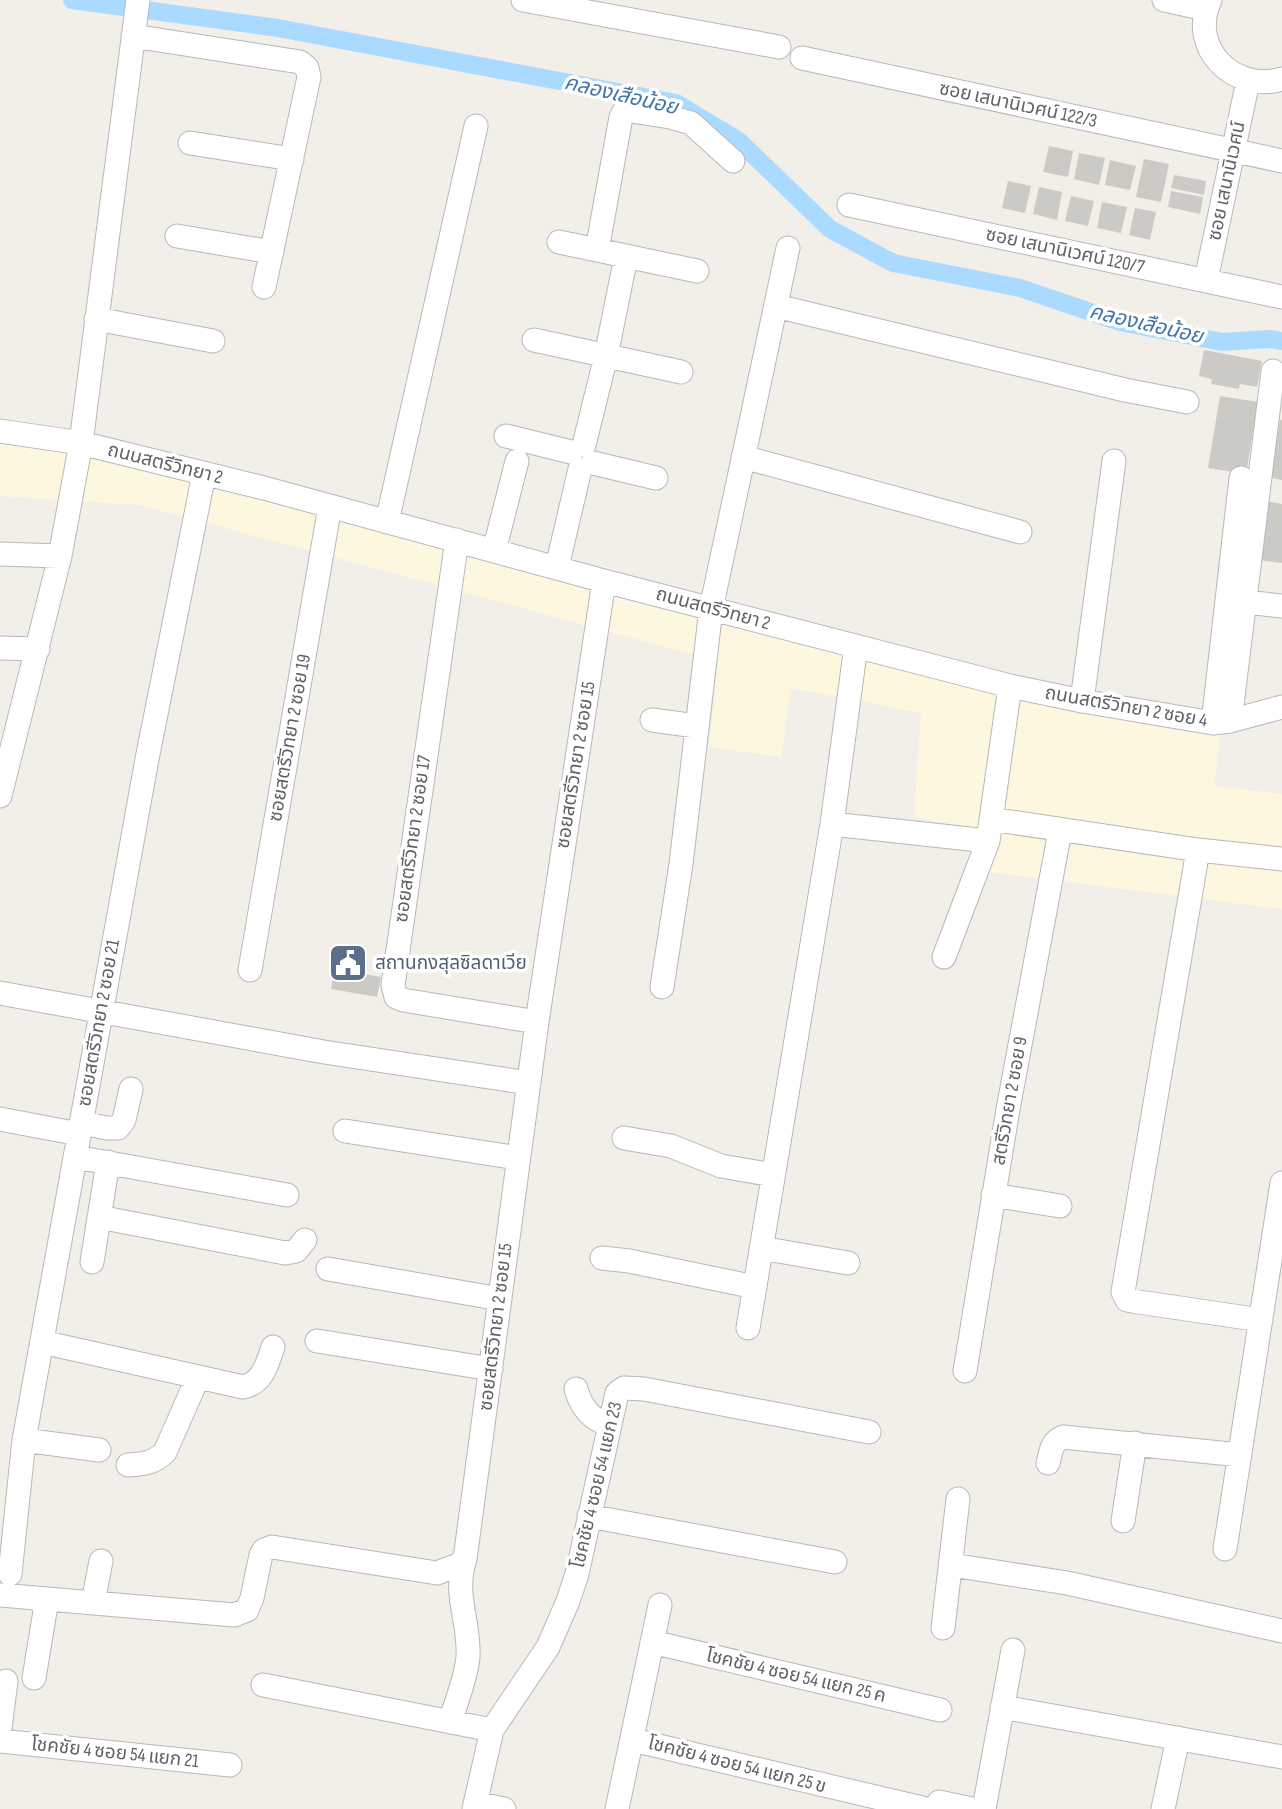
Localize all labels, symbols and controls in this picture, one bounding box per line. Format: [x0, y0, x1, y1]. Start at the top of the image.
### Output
water label: คลองเสือน้อย [562, 70, 682, 121]
street label: ซอย เสนานิเวศน์ 122/3 [937, 77, 1099, 133]
street label: ซอย เสนานิเวศน์ [1203, 119, 1251, 243]
street label: ซอย เสนานิเวศน์ 120/7 [984, 223, 1147, 279]
water label: คลองเสือน้อย [1087, 299, 1207, 350]
street label: ถนนสตรีวิทยา 2 [105, 439, 225, 489]
street label: ถนนสตรีวิทยา 2 [653, 583, 773, 635]
street label: ซอยสตรีวิทยา 2 ซอย 19 [264, 652, 316, 824]
street label: ซอยสตรีวิทยา 2 ซอย 15 [551, 680, 601, 850]
street label: ถนนสตรีวิทยา 2 ซอย 4 [1043, 681, 1209, 733]
street label: ซอยสตรีวิทยา 2 ซอย 17 [390, 753, 436, 924]
street label: ซอยสตรีวิทยา 2 ซอย 21 [73, 937, 125, 1108]
public building icon: สถานกงสุลซิลดาเวีย [327, 942, 369, 984]
place label: สถานกงสุลซิลดาเวีย [375, 952, 527, 975]
street label: สตรีวิทยา 2 ซอย 9 [987, 1035, 1033, 1167]
street label: ซอยสตรีวิทยา 2 ซอย 15 [474, 1242, 518, 1412]
street label: โชคชัย 4 ซอย 54 แยก 23 [567, 1400, 627, 1570]
street label: โชคชัย 4 ซอย 54 แยก 25 ค [704, 1644, 888, 1708]
street label: โชคชัย 4 ซอย 54 แยก 25 ข [646, 1732, 828, 1798]
street label: โชคชัย 4 ซอย 54 แยก 21 [30, 1733, 200, 1773]

